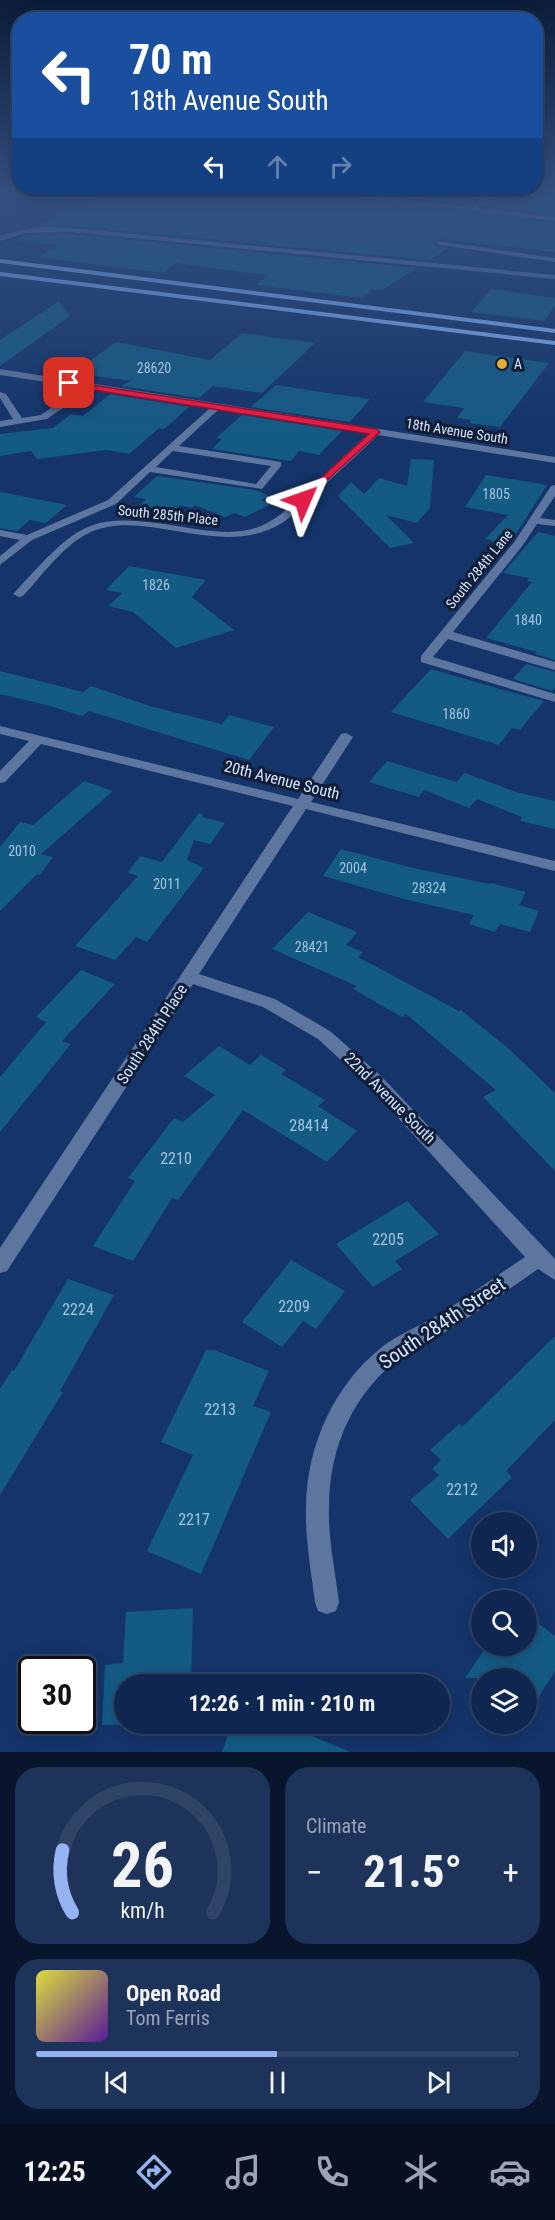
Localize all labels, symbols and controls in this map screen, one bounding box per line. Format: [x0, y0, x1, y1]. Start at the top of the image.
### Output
text: 70 m [129, 35, 212, 84]
icon: left [30, 36, 108, 114]
text: 18th Avenue South [129, 85, 328, 117]
icon: left [198, 150, 231, 183]
icon: ahead [261, 150, 294, 183]
icon: right [324, 150, 357, 183]
place label: A [514, 356, 522, 372]
pin [43, 357, 94, 408]
marker: A [495, 357, 509, 371]
house number: 28620 [137, 360, 171, 376]
icon: arrive [52, 366, 85, 399]
street label: 18th Avenue South [405, 415, 509, 447]
position arrow [271, 468, 335, 532]
house number: 1805 [482, 486, 510, 502]
street label: South 285th Place [117, 502, 219, 528]
street label: South 284th Lane [442, 526, 516, 612]
house number: 1826 [142, 577, 170, 593]
house number: 1840 [514, 612, 542, 628]
house number: 1860 [442, 706, 470, 722]
street label: 20th Avenue South [222, 756, 342, 804]
house number: 2010 [8, 843, 36, 859]
house number: 2004 [339, 860, 367, 876]
house number: 2011 [153, 876, 181, 892]
house number: 28324 [412, 880, 446, 896]
house number: 28421 [295, 939, 329, 955]
street label: South 284th Place [113, 981, 191, 1087]
street label: 22nd Avenue South [340, 1048, 440, 1148]
house number: 28414 [289, 1116, 329, 1135]
house number: 2210 [160, 1149, 192, 1168]
house number: 2205 [372, 1230, 404, 1249]
street label: South 284th Street [374, 1272, 510, 1374]
house number: 2209 [278, 1297, 310, 1316]
house number: 2224 [62, 1300, 94, 1319]
house number: 2213 [204, 1400, 236, 1419]
house number: 2212 [446, 1480, 478, 1499]
house number: 2217 [178, 1510, 210, 1529]
map controls [471, 1512, 537, 1734]
button: sound [471, 1512, 537, 1578]
button: search [471, 1590, 537, 1656]
speed limit sign: 30 [18, 1656, 96, 1734]
button: layers [471, 1668, 537, 1734]
text: 12:26 · 1 min · 210 m [189, 1691, 375, 1716]
text: Climate [306, 1814, 366, 1838]
text: 26 [111, 1829, 174, 1902]
text: 21.5° [363, 1845, 462, 1898]
text: − [306, 1853, 323, 1892]
text: + [503, 1853, 519, 1892]
text: km/h [120, 1898, 165, 1923]
text: Open Road [126, 1981, 221, 2006]
text: Tom Ferris [126, 2006, 210, 2030]
icon: previous [100, 2066, 133, 2099]
icon: pause [261, 2066, 294, 2099]
icon: next [422, 2066, 455, 2099]
icon: directions [133, 2151, 175, 2193]
icon: music [222, 2151, 264, 2193]
icon: phone [311, 2151, 353, 2193]
icon: climate [400, 2151, 442, 2193]
icon: car [489, 2151, 531, 2193]
text: 12:25 [24, 2156, 86, 2188]

